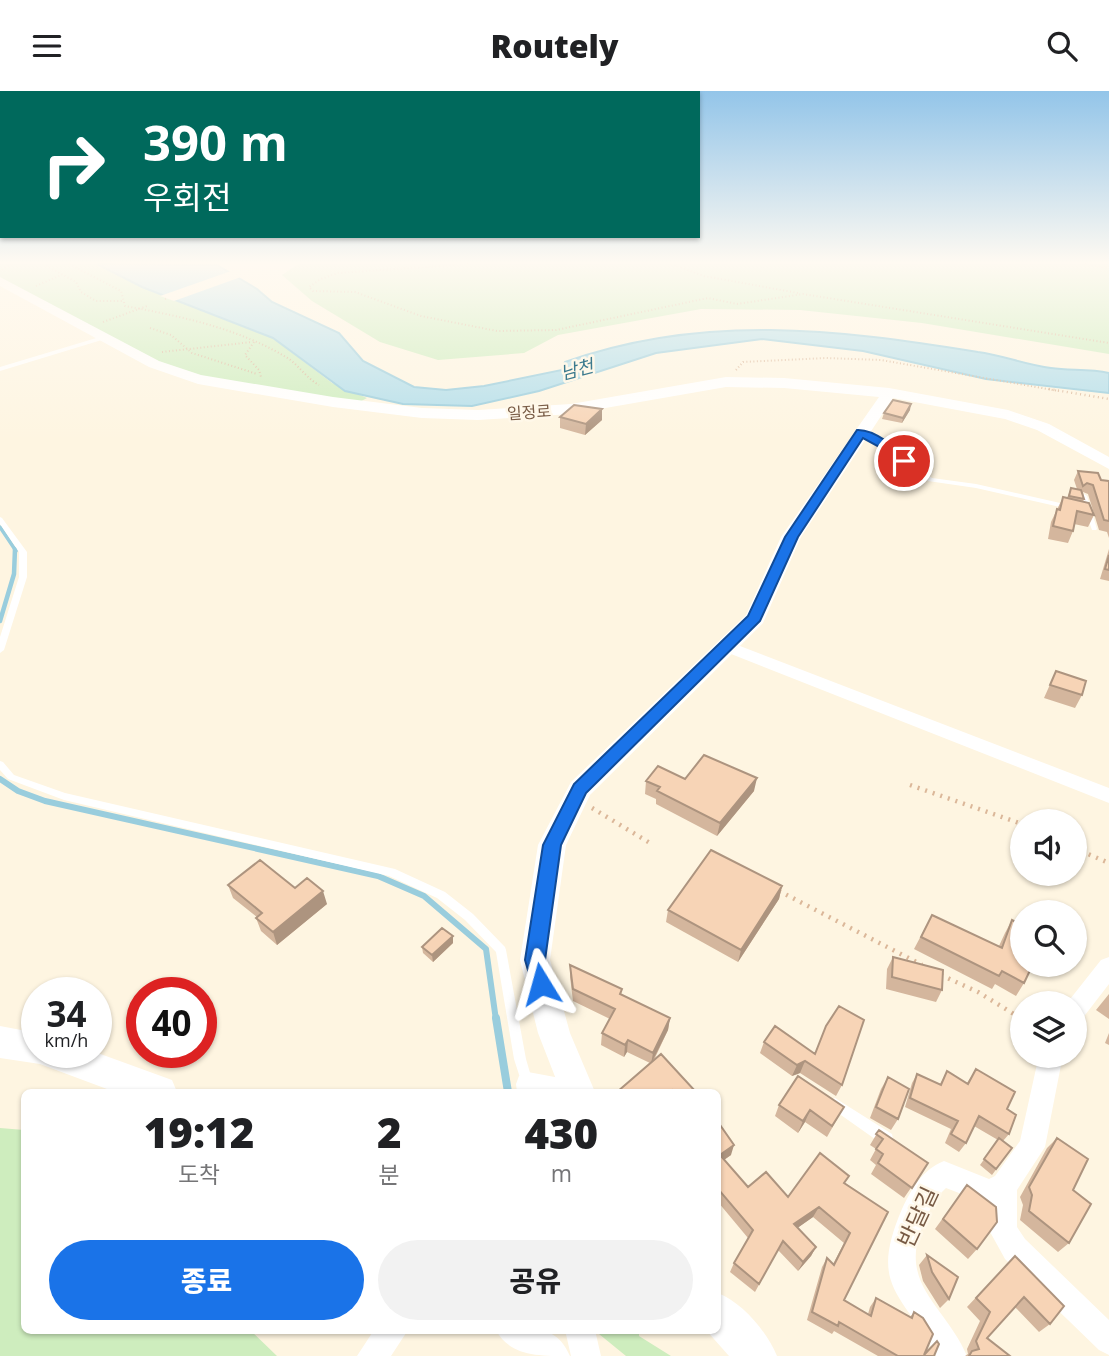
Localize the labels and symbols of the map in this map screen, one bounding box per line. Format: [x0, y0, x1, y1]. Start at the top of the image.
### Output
water label: 남천 [558, 353, 598, 385]
street label: 일정로 [506, 399, 552, 425]
pin [874, 431, 934, 491]
position arrow [504, 947, 578, 1021]
speed limit sign: 40 [126, 977, 217, 1068]
street label: 반달길 [889, 1181, 945, 1252]

